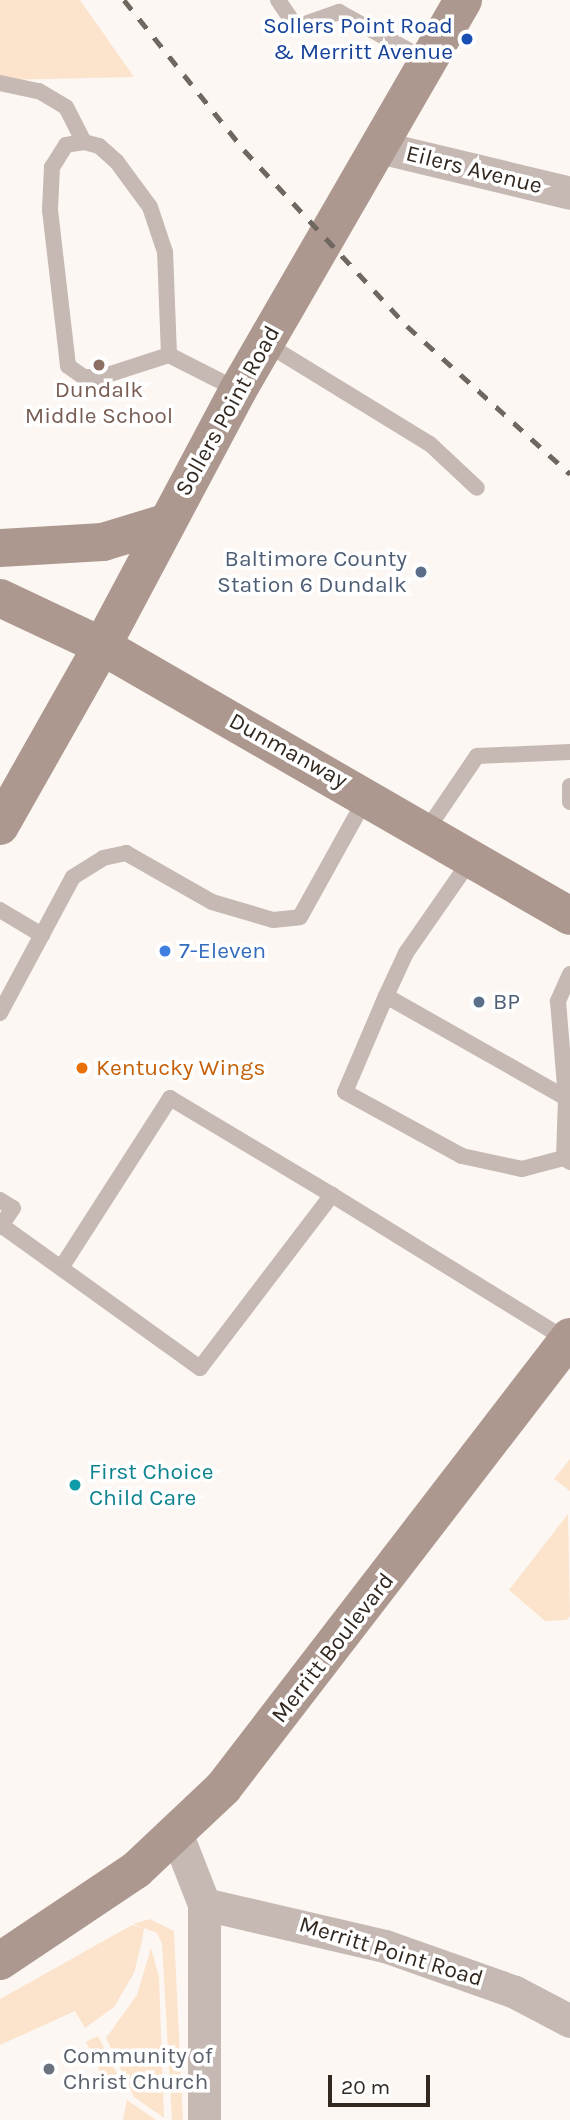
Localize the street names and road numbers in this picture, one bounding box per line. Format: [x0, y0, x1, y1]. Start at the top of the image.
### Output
street label: Eilers Avenue [403, 140, 545, 200]
street label: Sollers Point Road [170, 321, 286, 501]
street label: Dunmanway [224, 707, 352, 795]
street label: Merritt Boulevard [266, 1568, 400, 1728]
street label: Merritt Point Road [296, 1911, 486, 1993]

